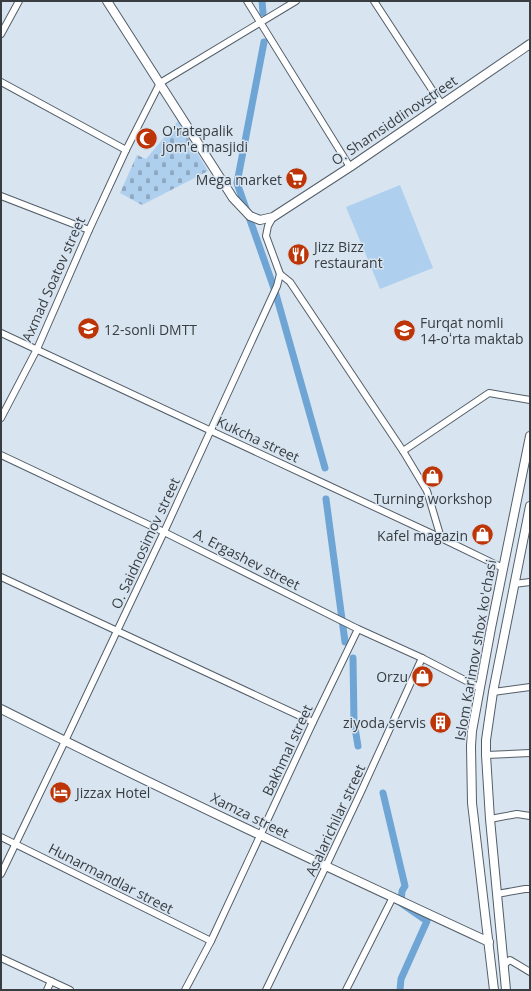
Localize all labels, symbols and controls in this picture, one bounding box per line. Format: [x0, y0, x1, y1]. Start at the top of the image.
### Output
street label: O. Shamsiddinovstreet [327, 71, 461, 169]
place label: O'ratepalik jom'e masjidi [161, 121, 248, 156]
mosque icon: O'ratepalik jom'e masjidi [133, 125, 159, 151]
supermarket icon: Mega market [284, 166, 310, 192]
place label: Mega market [196, 170, 282, 189]
street label: Axmad Soatov street [17, 213, 89, 345]
place label: Jizz Bizz restaurant [312, 237, 383, 272]
restaurant icon: Jizz Bizz restaurant [285, 241, 311, 267]
place label: Furqat nomli 14-oʻrta maktab [420, 313, 524, 348]
school or university icon: 12-sonli DMTT [76, 316, 102, 342]
school or university icon: Furqat nomli 14-oʻrta maktab [392, 317, 418, 343]
place label: 12-sonli DMTT [104, 320, 197, 339]
street label: Kukcha street [214, 412, 302, 466]
shop icon: Turning workshop [420, 463, 446, 489]
street label: O. Saidnosimov street [106, 474, 184, 612]
place label: Turning workshop [374, 489, 492, 508]
shop icon: Kafel magazin [470, 522, 496, 548]
street label: A. Ergashev street [191, 524, 303, 594]
place label: Kafel magazin [377, 526, 468, 545]
street label: Islom Karimov shox ko'chasi [450, 558, 500, 742]
shop icon: Orzu [410, 663, 436, 689]
place label: Orzu [376, 667, 408, 686]
street label: Bakhmal street [258, 701, 316, 799]
building icon: ziyoda servis [428, 709, 454, 735]
place label: ziyoda servis [343, 713, 426, 732]
street label: Asalarichilar street [301, 761, 369, 879]
hotel icon: Jizzax Hotel [48, 779, 74, 805]
place label: Jizzax Hotel [74, 783, 150, 802]
street label: Xamza street [208, 788, 292, 842]
street label: Hunarmandlar street [45, 838, 177, 918]

